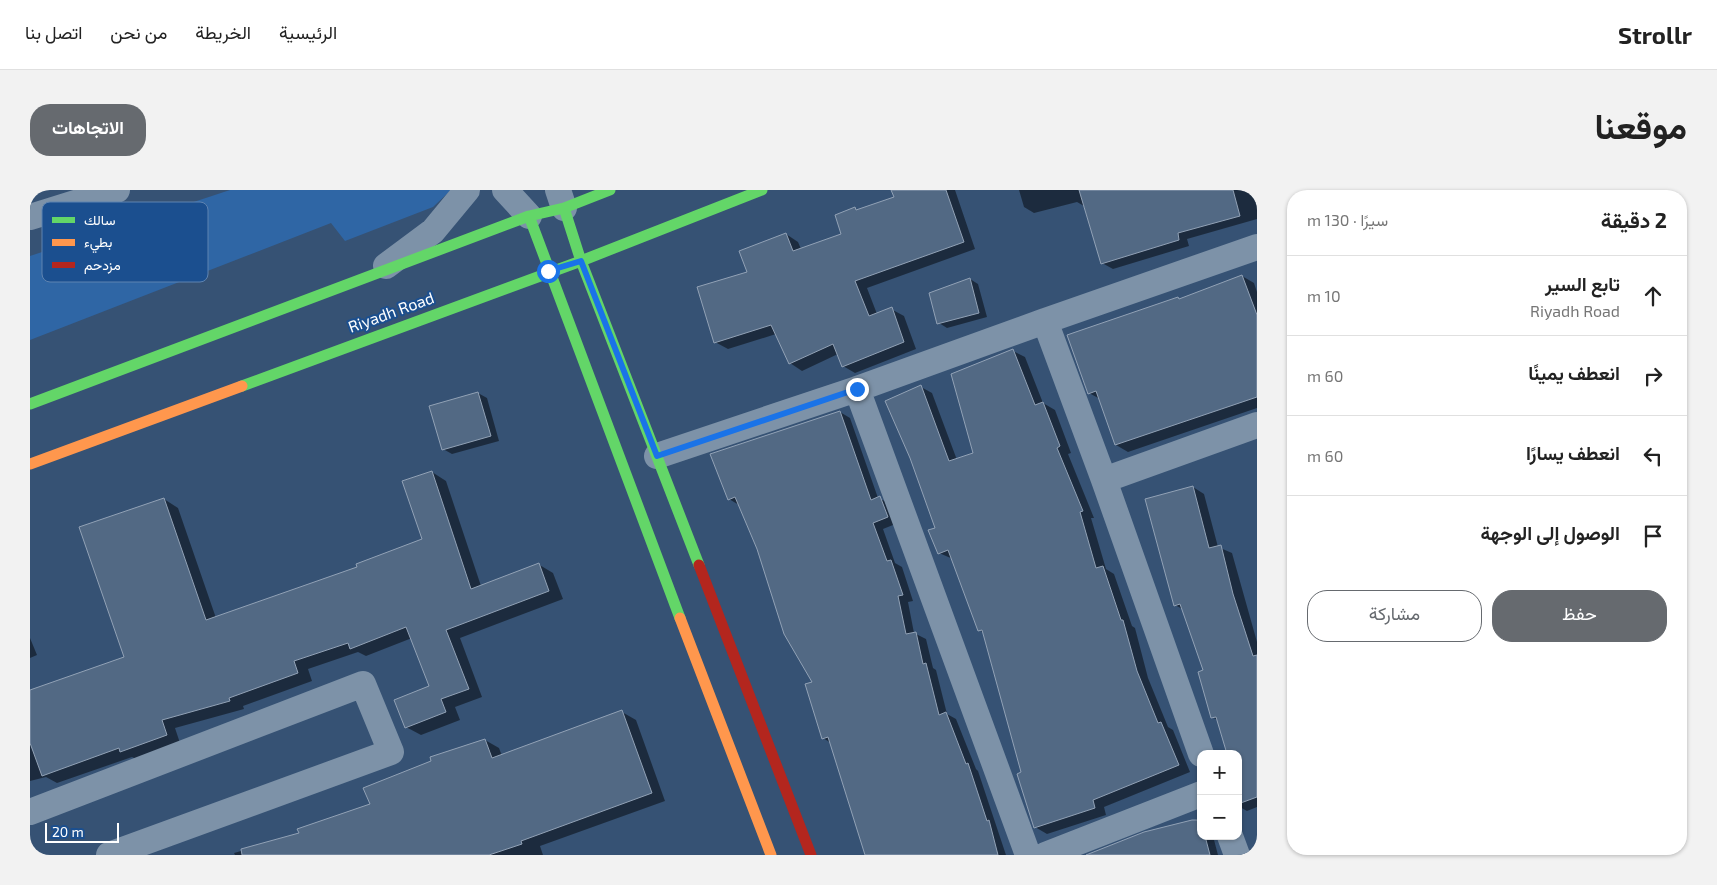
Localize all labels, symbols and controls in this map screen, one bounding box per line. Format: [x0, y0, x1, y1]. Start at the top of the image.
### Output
text: Strollr [1618, 20, 1692, 49]
text: اتصل بنا [25, 21, 82, 43]
text: من نحن [110, 21, 167, 43]
text: الخريطة [195, 21, 251, 43]
text: الرئيسية [279, 21, 337, 43]
button: الاتجاهات [30, 104, 146, 156]
text: موقعنا [1594, 104, 1687, 146]
legend [42, 202, 208, 282]
text: 2 دقيقة [1601, 207, 1667, 232]
text: سيرًا · 130 m [1307, 210, 1388, 229]
text: سالك [84, 211, 115, 228]
text: بطيء [84, 233, 112, 254]
text: مزدحم [84, 256, 121, 274]
route start [537, 260, 560, 283]
text: تابع السير [1545, 272, 1620, 295]
icon: ahead [1639, 282, 1667, 310]
text: 10 m [1307, 286, 1341, 305]
street label: Riyadh Road [345, 287, 436, 336]
text: Riyadh Road [1530, 301, 1620, 320]
text: انعطف يمينًا [1528, 361, 1620, 384]
icon: right [1639, 362, 1667, 390]
text: 60 m [1307, 366, 1343, 385]
route end [846, 378, 869, 401]
text: انعطف يسارًا [1526, 441, 1620, 464]
icon: left [1639, 442, 1667, 470]
text: 60 m [1307, 446, 1343, 465]
text: الوصول إلى الوجهة [1480, 521, 1620, 544]
icon: arrive [1639, 522, 1667, 550]
button: مشاركة [1307, 590, 1482, 642]
button: حفظ [1492, 590, 1667, 642]
map controls [1197, 750, 1242, 840]
button: + [1197, 750, 1242, 795]
button: − [1197, 795, 1242, 840]
scale bar [45, 820, 119, 843]
text: 20 m [52, 823, 84, 840]

